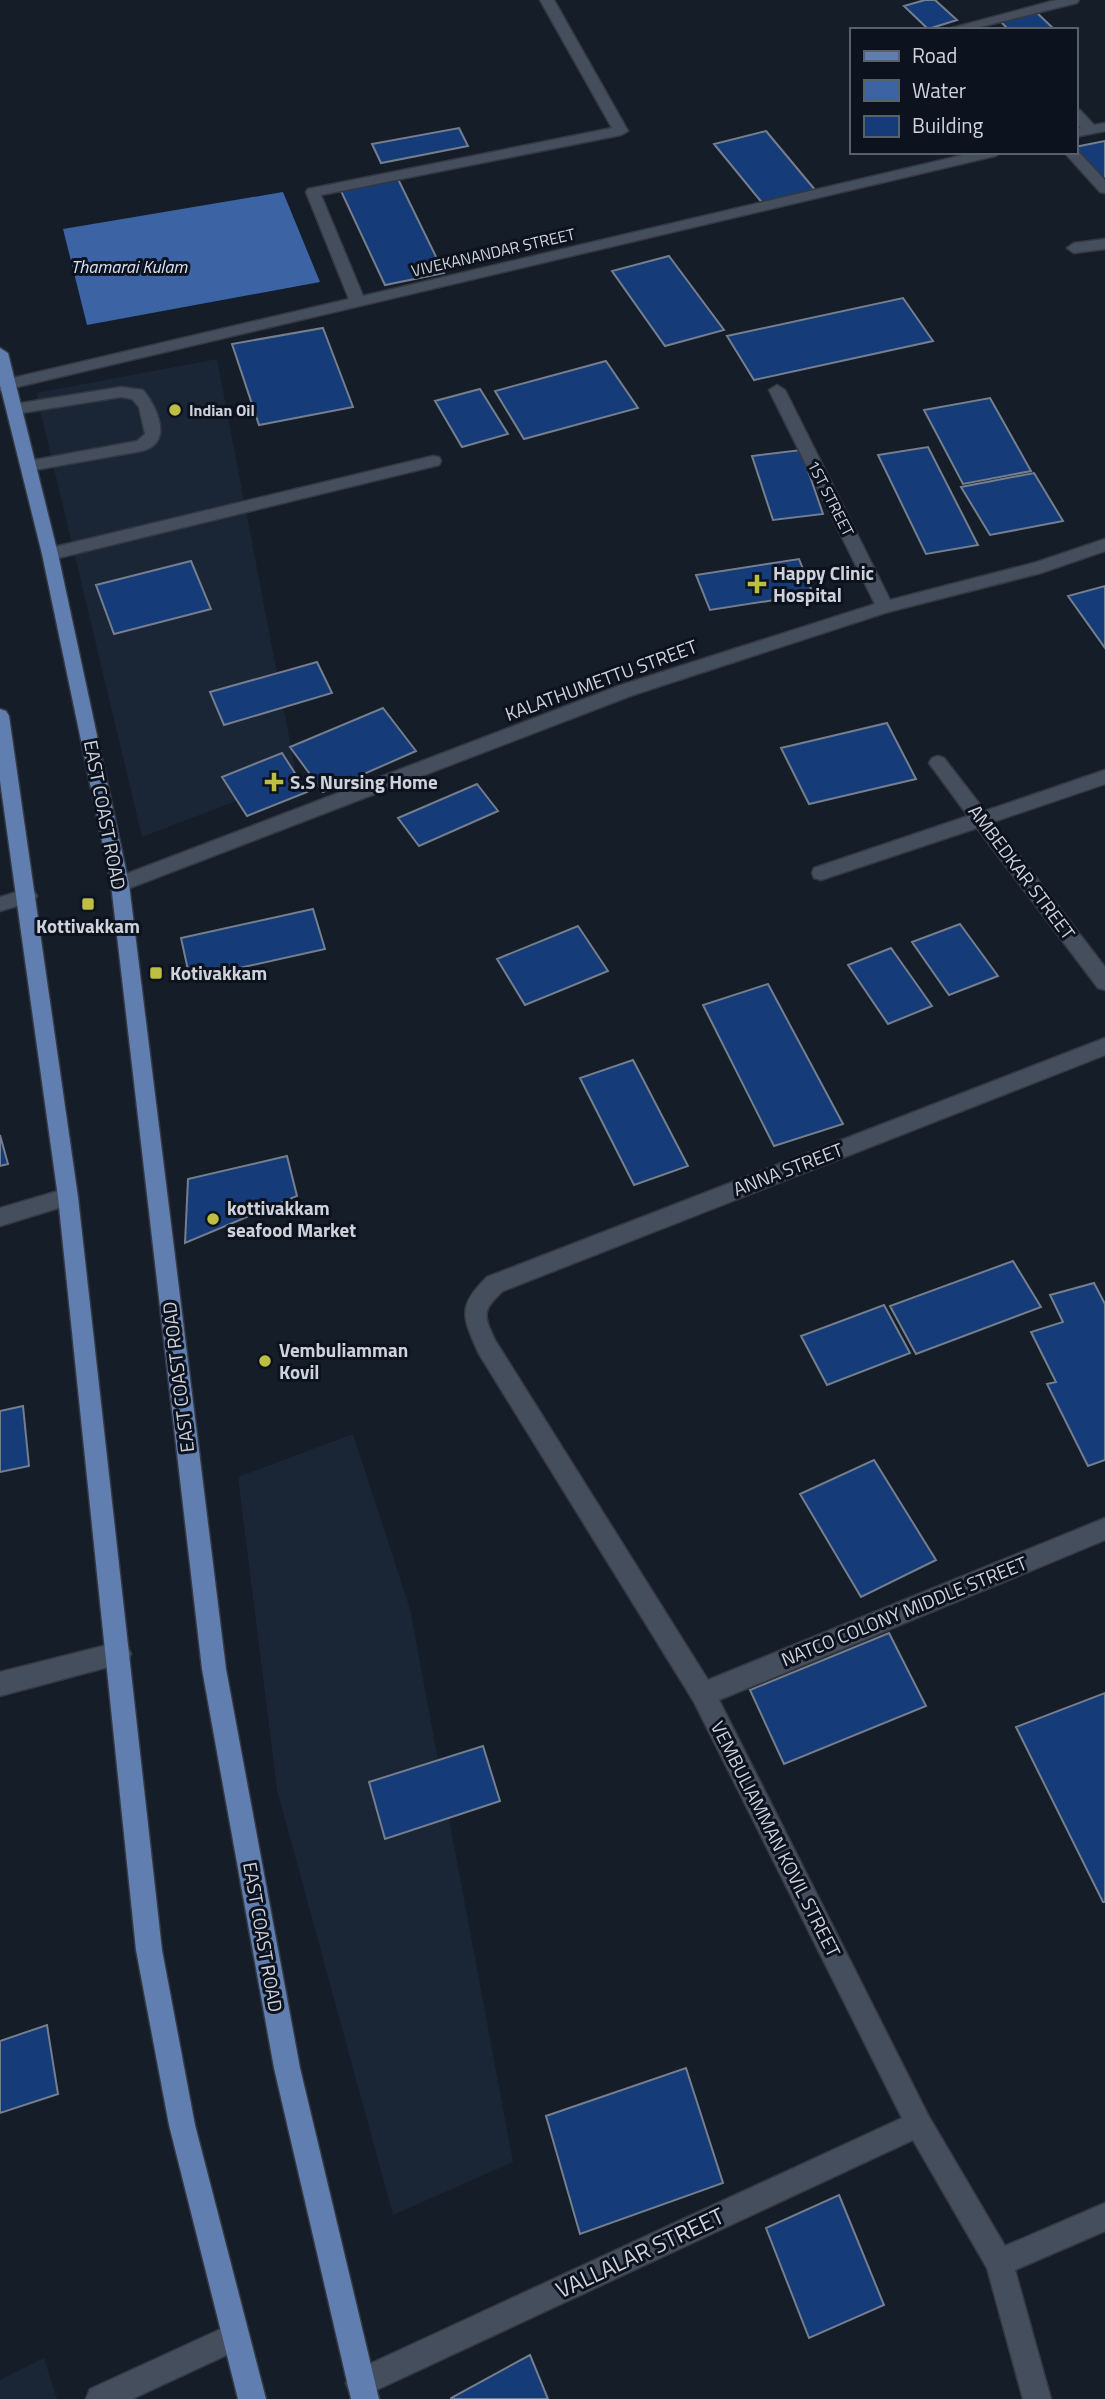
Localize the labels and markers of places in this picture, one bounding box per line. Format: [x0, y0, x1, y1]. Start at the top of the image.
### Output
place label: Indian Oil [189, 398, 255, 422]
marker: Indian Oil [167, 402, 183, 418]
place label: Happy Clinic Hospital [773, 558, 874, 609]
marker: Happy Clinic Hospital [747, 574, 767, 594]
place label: S.S Nursing Home [290, 767, 438, 796]
marker: S.S Nursing Home [264, 772, 284, 792]
marker: Kottivakkam [80, 896, 96, 912]
place label: Kottivakkam [36, 911, 140, 940]
place label: Kotivakkam [170, 958, 267, 987]
marker: Kotivakkam [148, 965, 164, 981]
place label: kottivakkam seafood Market [227, 1193, 356, 1244]
marker: kottivakkam seafood Market [205, 1211, 221, 1227]
place label: Vembuliamman Kovil [279, 1335, 408, 1386]
marker: Vembuliamman Kovil [257, 1353, 273, 1369]

